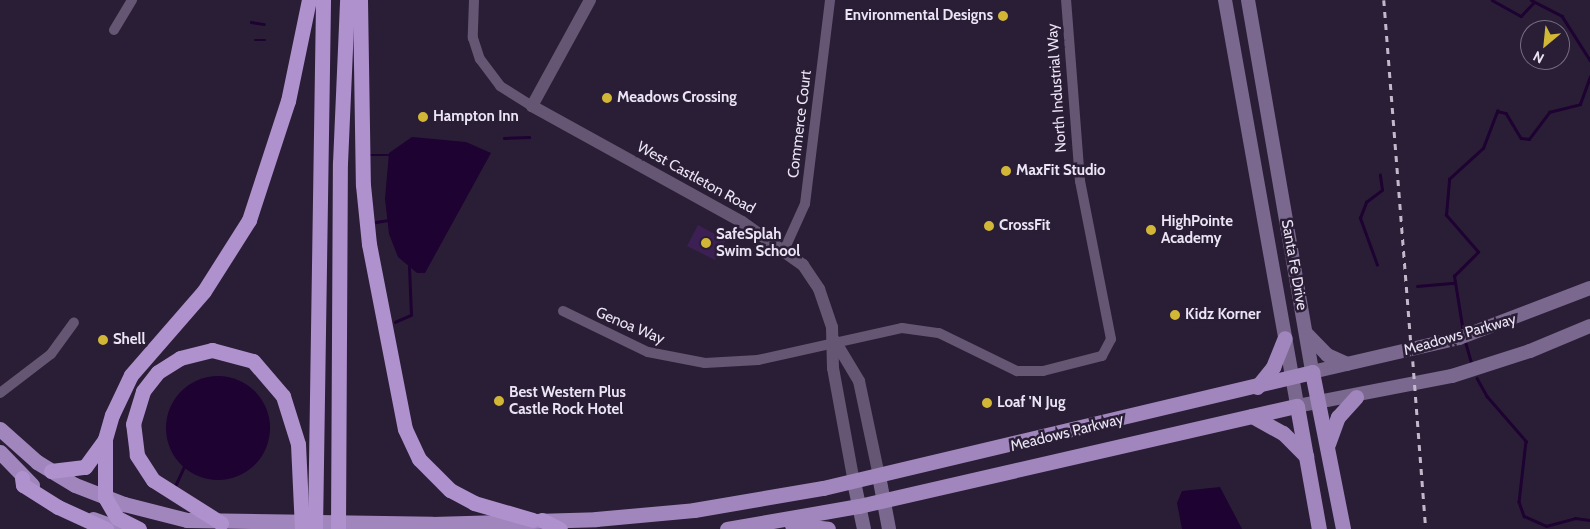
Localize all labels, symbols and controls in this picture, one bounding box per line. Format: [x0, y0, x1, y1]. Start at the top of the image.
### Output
place label: Environmental Designs [844, 7, 993, 25]
marker: Environmental Designs [997, 10, 1009, 22]
north arrow [1520, 20, 1570, 70]
street label: North Industrial Way [1044, 23, 1070, 153]
text: N [1530, 47, 1547, 68]
street label: Commerce Court [784, 69, 816, 179]
place label: Meadows Crossing [617, 89, 737, 107]
marker: Meadows Crossing [601, 92, 613, 104]
place label: Hampton Inn [433, 108, 519, 126]
marker: Hampton Inn [417, 111, 429, 123]
street label: West Castleton Road [634, 138, 758, 218]
place label: MaxFit Studio [1016, 162, 1106, 180]
marker: MaxFit Studio [1000, 165, 1012, 177]
place label: HighPointe Academy [1161, 212, 1233, 247]
place label: CrossFit [999, 217, 1050, 235]
street label: Santa Fe Drive [1277, 218, 1311, 312]
marker: CrossFit [983, 220, 995, 232]
marker: HighPointe Academy [1145, 224, 1157, 236]
place label: SafeSplah Swim School [716, 225, 800, 260]
marker: SafeSplah Swim School [700, 237, 712, 249]
street label: Genoa Way [593, 303, 667, 349]
place label: Kidz Korner [1185, 306, 1261, 324]
marker: Kidz Korner [1169, 309, 1181, 321]
street label: Meadows Parkway [1402, 310, 1518, 360]
place label: Shell [113, 331, 145, 349]
marker: Shell [97, 334, 109, 346]
place label: Best Western Plus Castle Rock Hotel [509, 383, 626, 418]
place label: Loaf 'N Jug [997, 394, 1065, 412]
marker: Best Western Plus Castle Rock Hotel [493, 395, 505, 407]
marker: Loaf 'N Jug [981, 397, 993, 409]
street label: Meadows Parkway [1008, 410, 1126, 456]

